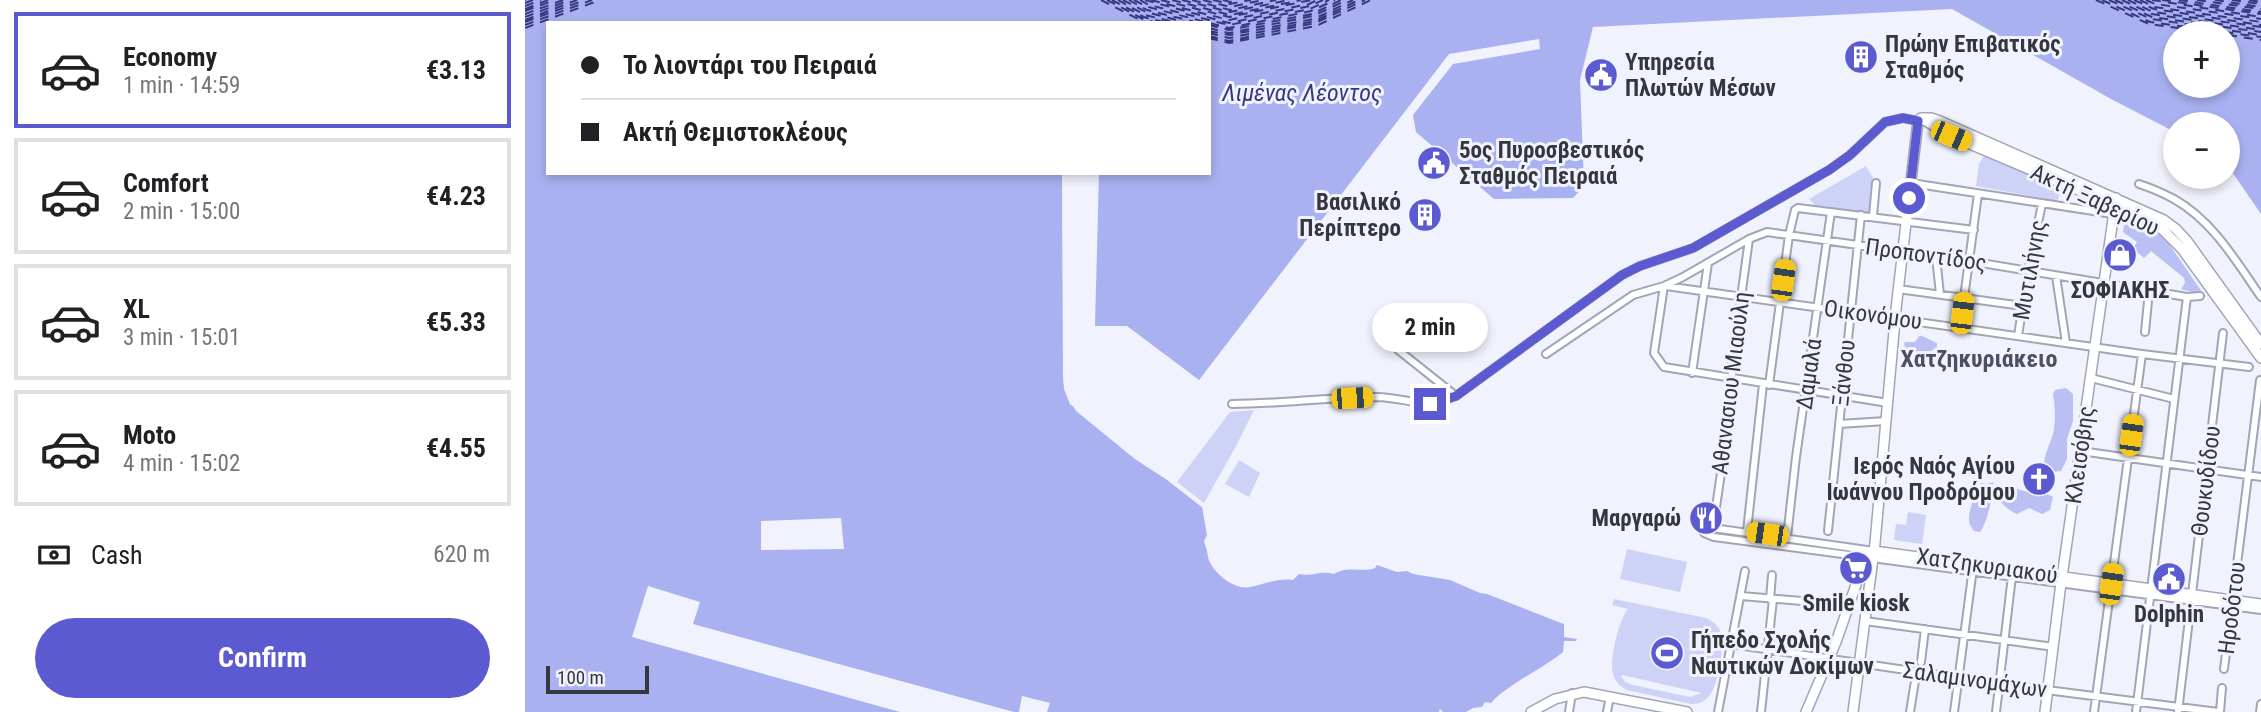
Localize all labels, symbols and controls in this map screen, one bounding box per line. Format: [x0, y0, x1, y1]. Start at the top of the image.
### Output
map controls [2163, 21, 2240, 189]
button: + [2163, 21, 2240, 98]
place label: Πρώην Επιβατικός Σταθμός [1885, 31, 2061, 84]
building icon: Πρώην Επιβατικός Σταθμός [1842, 38, 1880, 76]
icon: car [39, 39, 102, 102]
text: Economy [123, 42, 217, 72]
place label: Υπηρεσία Πλωτών Μέσων [1625, 49, 1776, 102]
text: Το λιοντάρι του Πειραιά [623, 50, 877, 80]
text: €3.13 [426, 55, 486, 85]
public building icon: Υπηρεσία Πλωτών Μέσων [1582, 56, 1620, 94]
text: 1 min · 14:59 [123, 72, 240, 99]
water label: Λιμένας Λέοντος [1221, 79, 1382, 107]
button: − [2163, 112, 2240, 189]
text: Ακτή Θεμιστοκλέους [623, 117, 848, 147]
car [1928, 118, 1975, 154]
place label: 5ος Πυροσβεστικός Σταθμός Πειραιά [1459, 137, 1644, 190]
public building icon: 5ος Πυροσβεστικός Σταθμός Πειραιά [1415, 144, 1453, 182]
street label: Ακτή Ξαβερίου [2026, 158, 2164, 242]
icon: car [39, 165, 102, 228]
text: Comfort [123, 168, 209, 198]
text: €4.23 [426, 181, 486, 211]
route start [1893, 182, 1925, 214]
place label: Βασιλικό Περίπτερο [1299, 189, 1401, 242]
building icon: Βασιλικό Περίπτερο [1406, 196, 1444, 234]
text: 2 min · 15:00 [123, 198, 240, 225]
street label: Μυτιλήνης [2008, 218, 2052, 322]
street label: Προποντίδος [1864, 233, 1988, 277]
shop icon: ΣΟΦΙΑΚΗΣ [2101, 236, 2139, 274]
car [1770, 258, 1797, 302]
place label: ΣΟΦΙΑΚΗΣ [2070, 277, 2170, 304]
street label: Αθανασιου Μιαούλη [1706, 290, 1756, 476]
icon: car [39, 291, 102, 354]
car [1950, 291, 1975, 335]
text: XL [123, 294, 150, 324]
street label: Οικονόμου [1822, 295, 1924, 335]
callout: 2 min [1372, 302, 1488, 352]
text: €5.33 [426, 307, 486, 337]
text: 2 min [1404, 314, 1456, 341]
text: 3 min · 15:01 [123, 324, 240, 351]
street label: Δαμαλά [1791, 337, 1827, 411]
street label: Ξάνθου [1827, 338, 1861, 408]
district label: Χατζηκυριάκειο [1901, 345, 2058, 373]
car [1331, 386, 1374, 410]
route end [1414, 388, 1446, 420]
street label: Κλεισόβης [2060, 404, 2100, 506]
car [2118, 413, 2145, 457]
icon: car [39, 417, 102, 480]
text: Moto [123, 420, 176, 450]
street label: Θουκυδίδου [2186, 424, 2226, 538]
text: €4.55 [426, 433, 486, 463]
text: 4 min · 15:02 [123, 450, 240, 477]
place label: Ιερός Ναός Αγίου Ιωάννου Προδρόμου [1826, 453, 2015, 506]
church icon: Ιερός Ναός Αγίου Ιωάννου Προδρόμου [2020, 460, 2058, 498]
restaurant icon: Μαργαρώ [1687, 499, 1725, 537]
place label: Μαργαρώ [1592, 505, 1681, 532]
car [1745, 521, 1790, 547]
icon: cash [35, 536, 73, 574]
text: Cash [91, 540, 143, 570]
text: 620 m [433, 541, 490, 568]
street label: Χατζηκυριακού [1915, 543, 2059, 589]
supermarket icon: Smile kiosk [1837, 549, 1875, 587]
public building icon: Dolphin [2150, 560, 2188, 598]
street label: Ηροδότου [2213, 560, 2251, 656]
car [2098, 562, 2125, 606]
place label: Smile kiosk [1802, 590, 1911, 617]
place label: Dolphin [2134, 601, 2204, 628]
button: Confirm [35, 618, 490, 698]
place label: Γήπεδο Σχολής Ναυτικών Δοκίμων [1691, 627, 1874, 680]
sports icon: Γήπεδο Σχολής Ναυτικών Δοκίμων [1648, 634, 1686, 672]
street label: Σαλαμινομάχων [1901, 657, 2049, 703]
scale bar [546, 663, 649, 695]
text: 100 m [557, 666, 604, 689]

